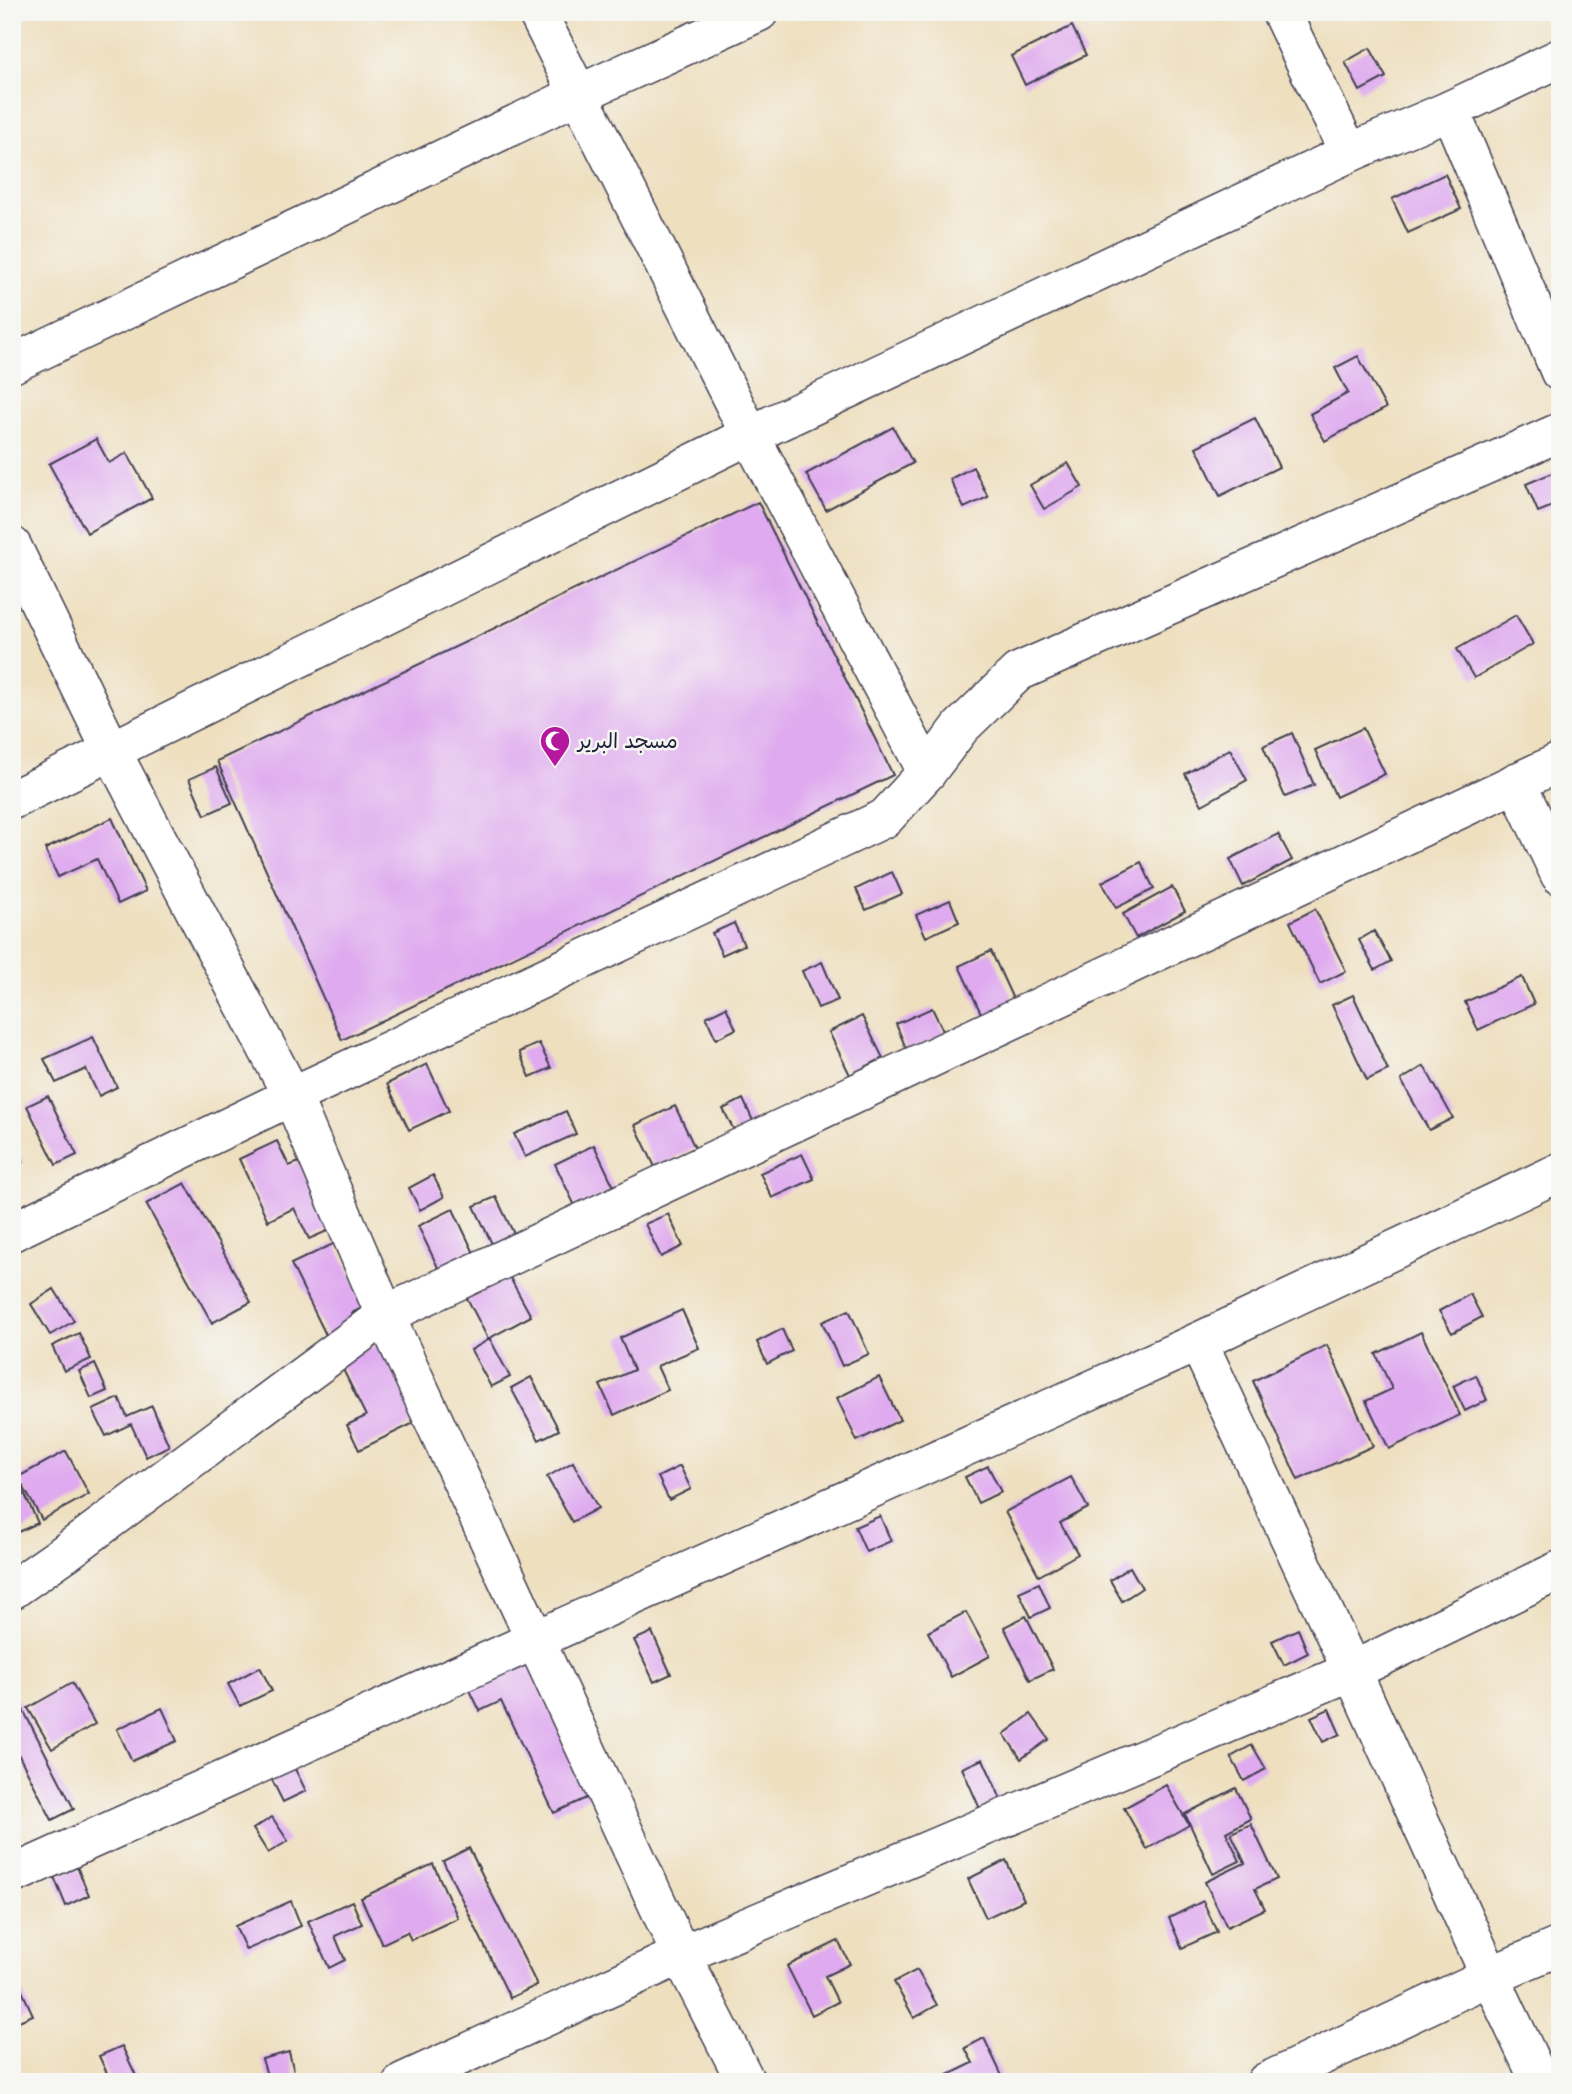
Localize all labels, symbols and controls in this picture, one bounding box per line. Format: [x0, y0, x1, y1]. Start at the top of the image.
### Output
mosque icon: مسجد البرير [538, 724, 572, 768]
place label: مسجد البرير [576, 729, 678, 754]

